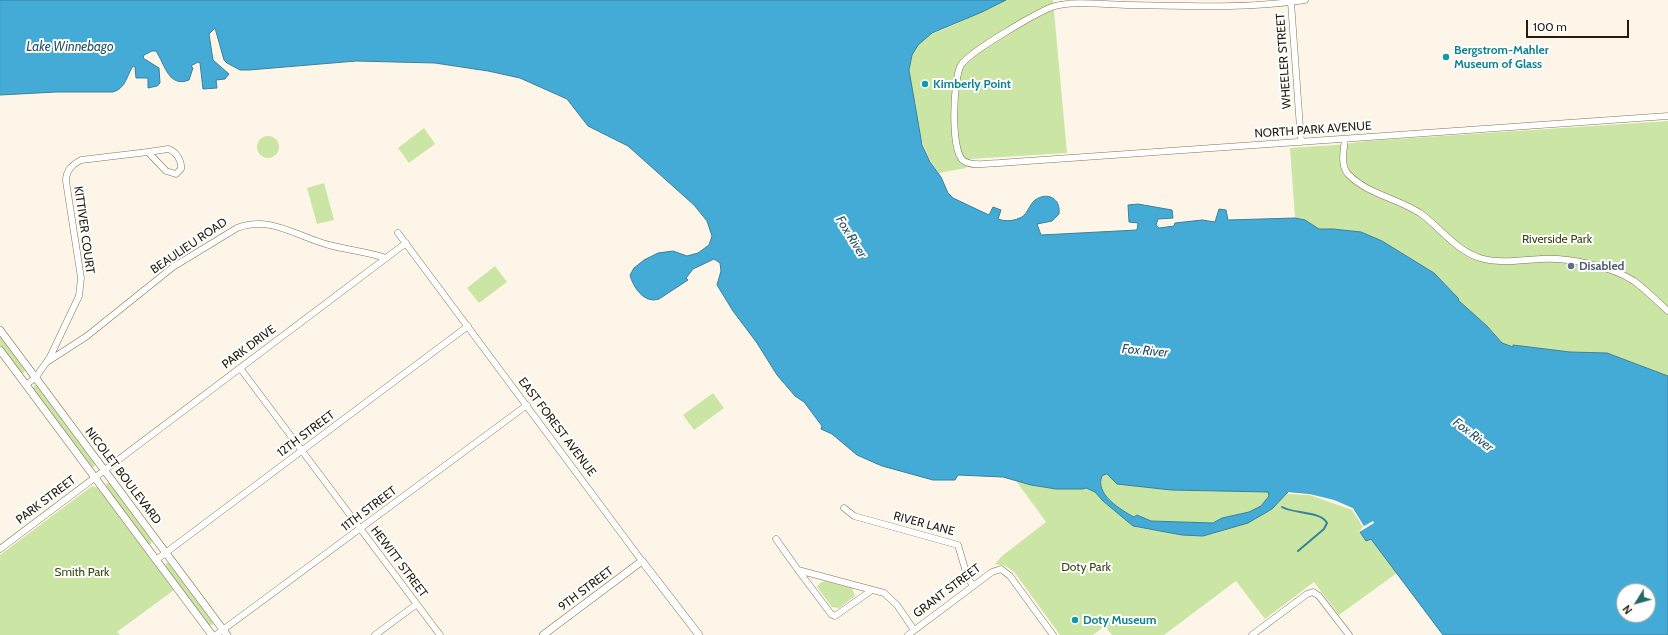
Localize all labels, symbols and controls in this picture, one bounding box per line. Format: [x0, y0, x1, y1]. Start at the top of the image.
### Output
scale bar [1528, 12, 1631, 38]
street label: WHEELER STREET [1273, 13, 1295, 109]
text: 100 m [1533, 19, 1567, 34]
water label: Lake Winnebago [26, 39, 114, 55]
place label: Bergstrom-Mahler Museum of Glass [1454, 43, 1549, 71]
marker: Bergstrom-Mahler Museum of Glass [1441, 52, 1451, 62]
place label: Kimberly Point [933, 77, 1011, 91]
marker: Kimberly Point [920, 79, 930, 89]
street label: NORTH PARK AVENUE [1254, 119, 1372, 141]
street label: KITTIVER COURT [71, 185, 97, 275]
water label: Fox River [832, 213, 870, 261]
street label: BEAULIEU ROAD [148, 215, 230, 277]
park label: Riverside Park [1522, 232, 1592, 246]
place label: Disabled [1579, 259, 1624, 273]
marker: Disabled [1566, 261, 1576, 271]
street label: PARK DRIVE [219, 322, 279, 372]
water label: Fox River [1121, 341, 1169, 361]
street label: EAST FOREST AVENUE [515, 375, 599, 479]
street label: 12TH STREET [274, 408, 338, 460]
water label: Fox River [1450, 415, 1496, 455]
street label: NICOLET BOULEVARD [82, 425, 164, 527]
street label: PARK STREET [13, 473, 79, 527]
street label: 11TH STREET [338, 483, 400, 535]
street label: RIVER LANE [892, 509, 956, 539]
street label: HEWITT STREET [368, 524, 430, 600]
park label: Doty Park [1061, 560, 1111, 574]
street label: GRANT STREET [910, 561, 984, 621]
street label: 9TH STREET [556, 564, 616, 614]
park label: Smith Park [55, 565, 109, 579]
north arrow [1616, 583, 1656, 623]
text: N [1619, 602, 1635, 617]
place label: Doty Museum [1083, 613, 1156, 627]
marker: Doty Museum [1070, 615, 1080, 625]

